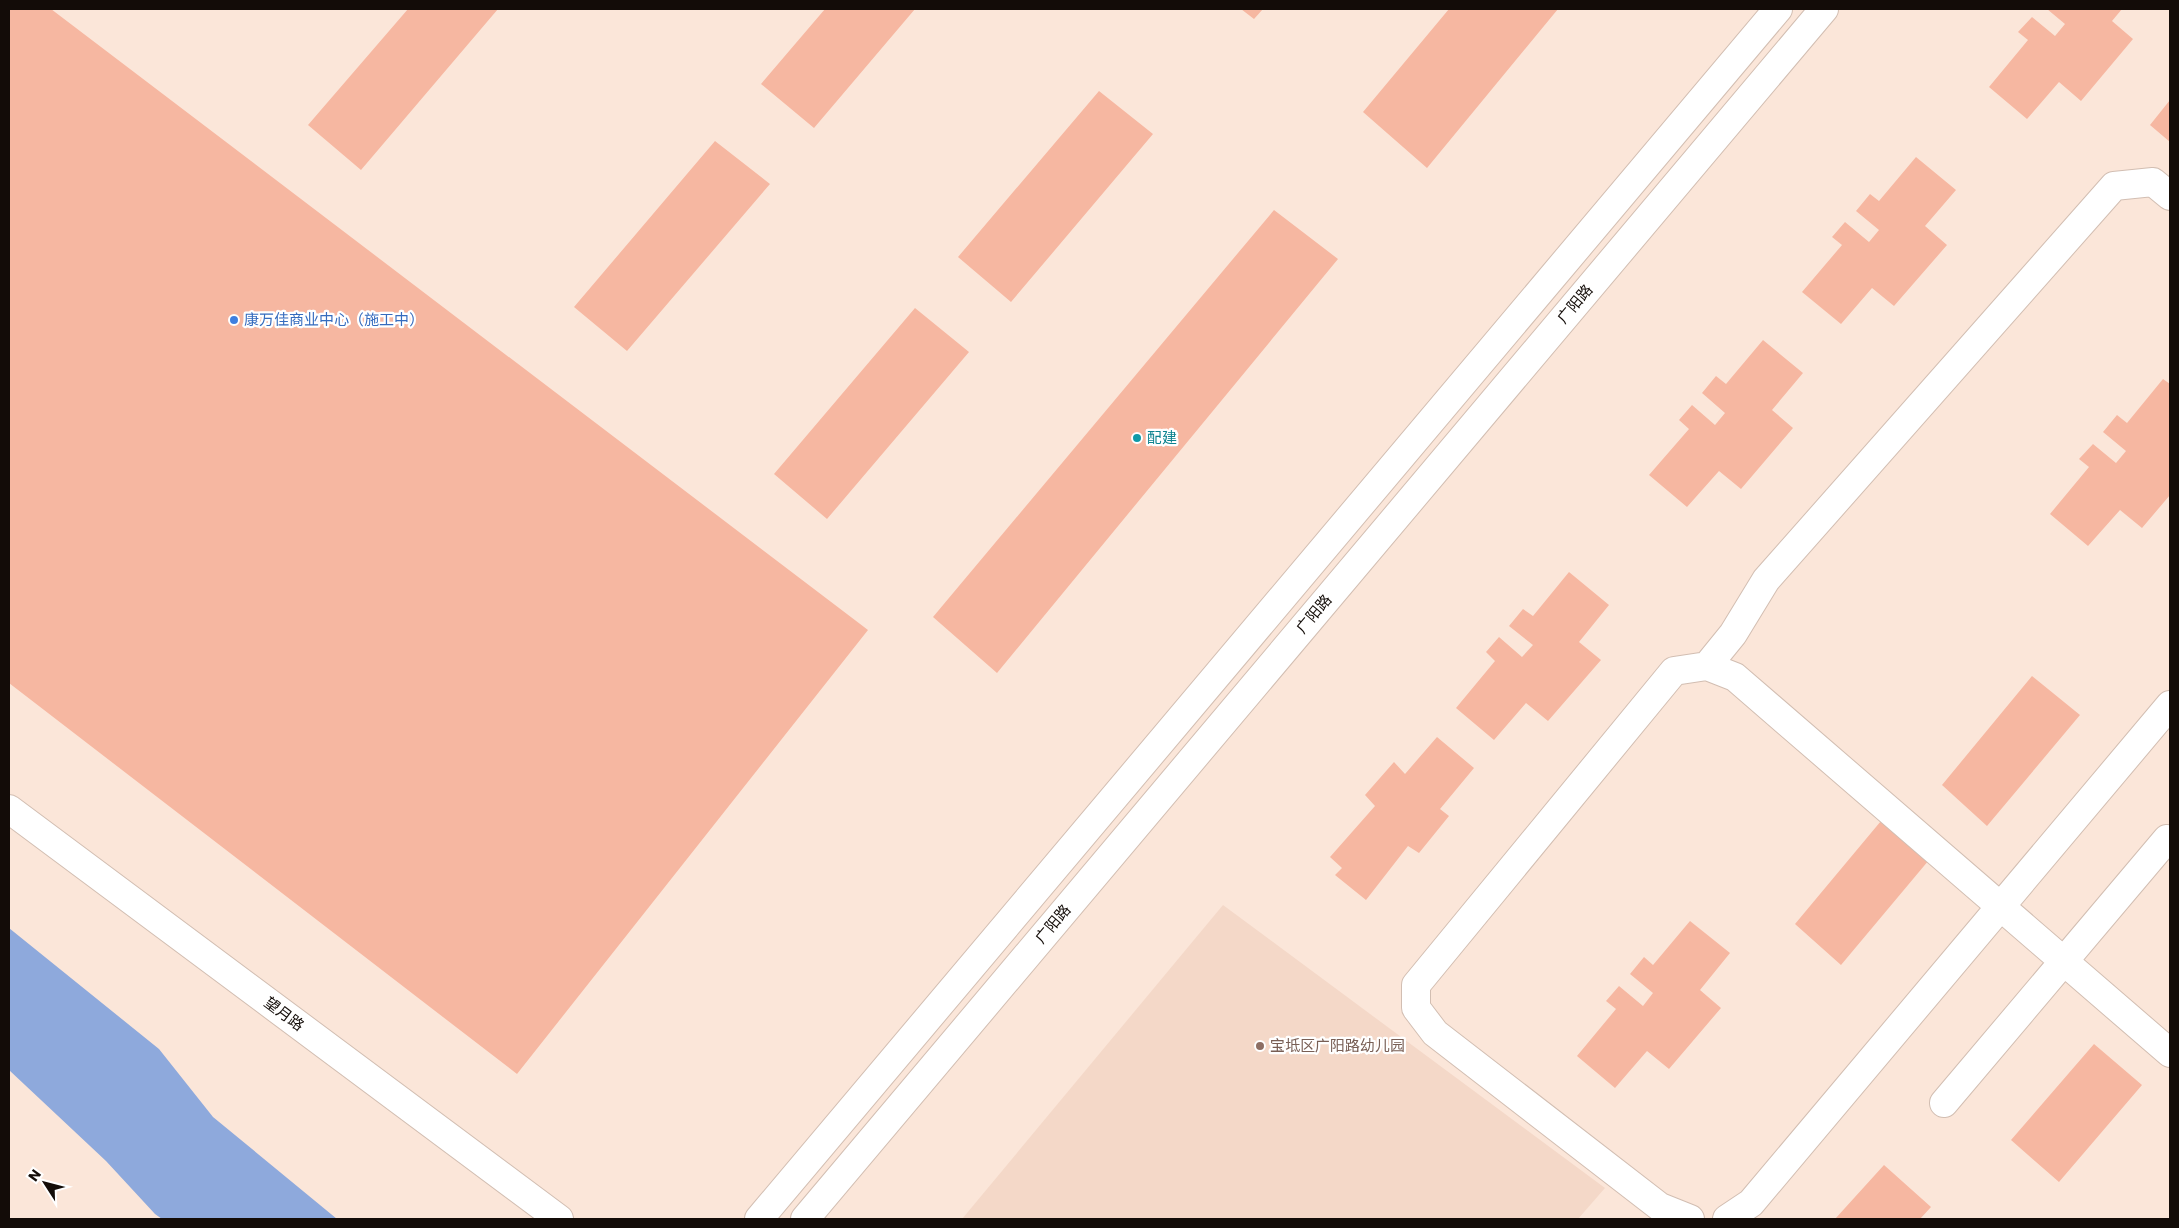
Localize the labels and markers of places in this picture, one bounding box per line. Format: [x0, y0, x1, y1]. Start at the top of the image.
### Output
place label: 康万佳商业中心（施工中） [244, 309, 424, 330]
marker: 康万佳商业中心（施工中） [228, 314, 240, 326]
place label: 配建 [1147, 427, 1177, 448]
marker: 配建 [1131, 432, 1143, 444]
place label: 宝坻区广阳路幼儿园 [1270, 1035, 1405, 1056]
marker: 宝坻区广阳路幼儿园 [1254, 1040, 1266, 1052]

